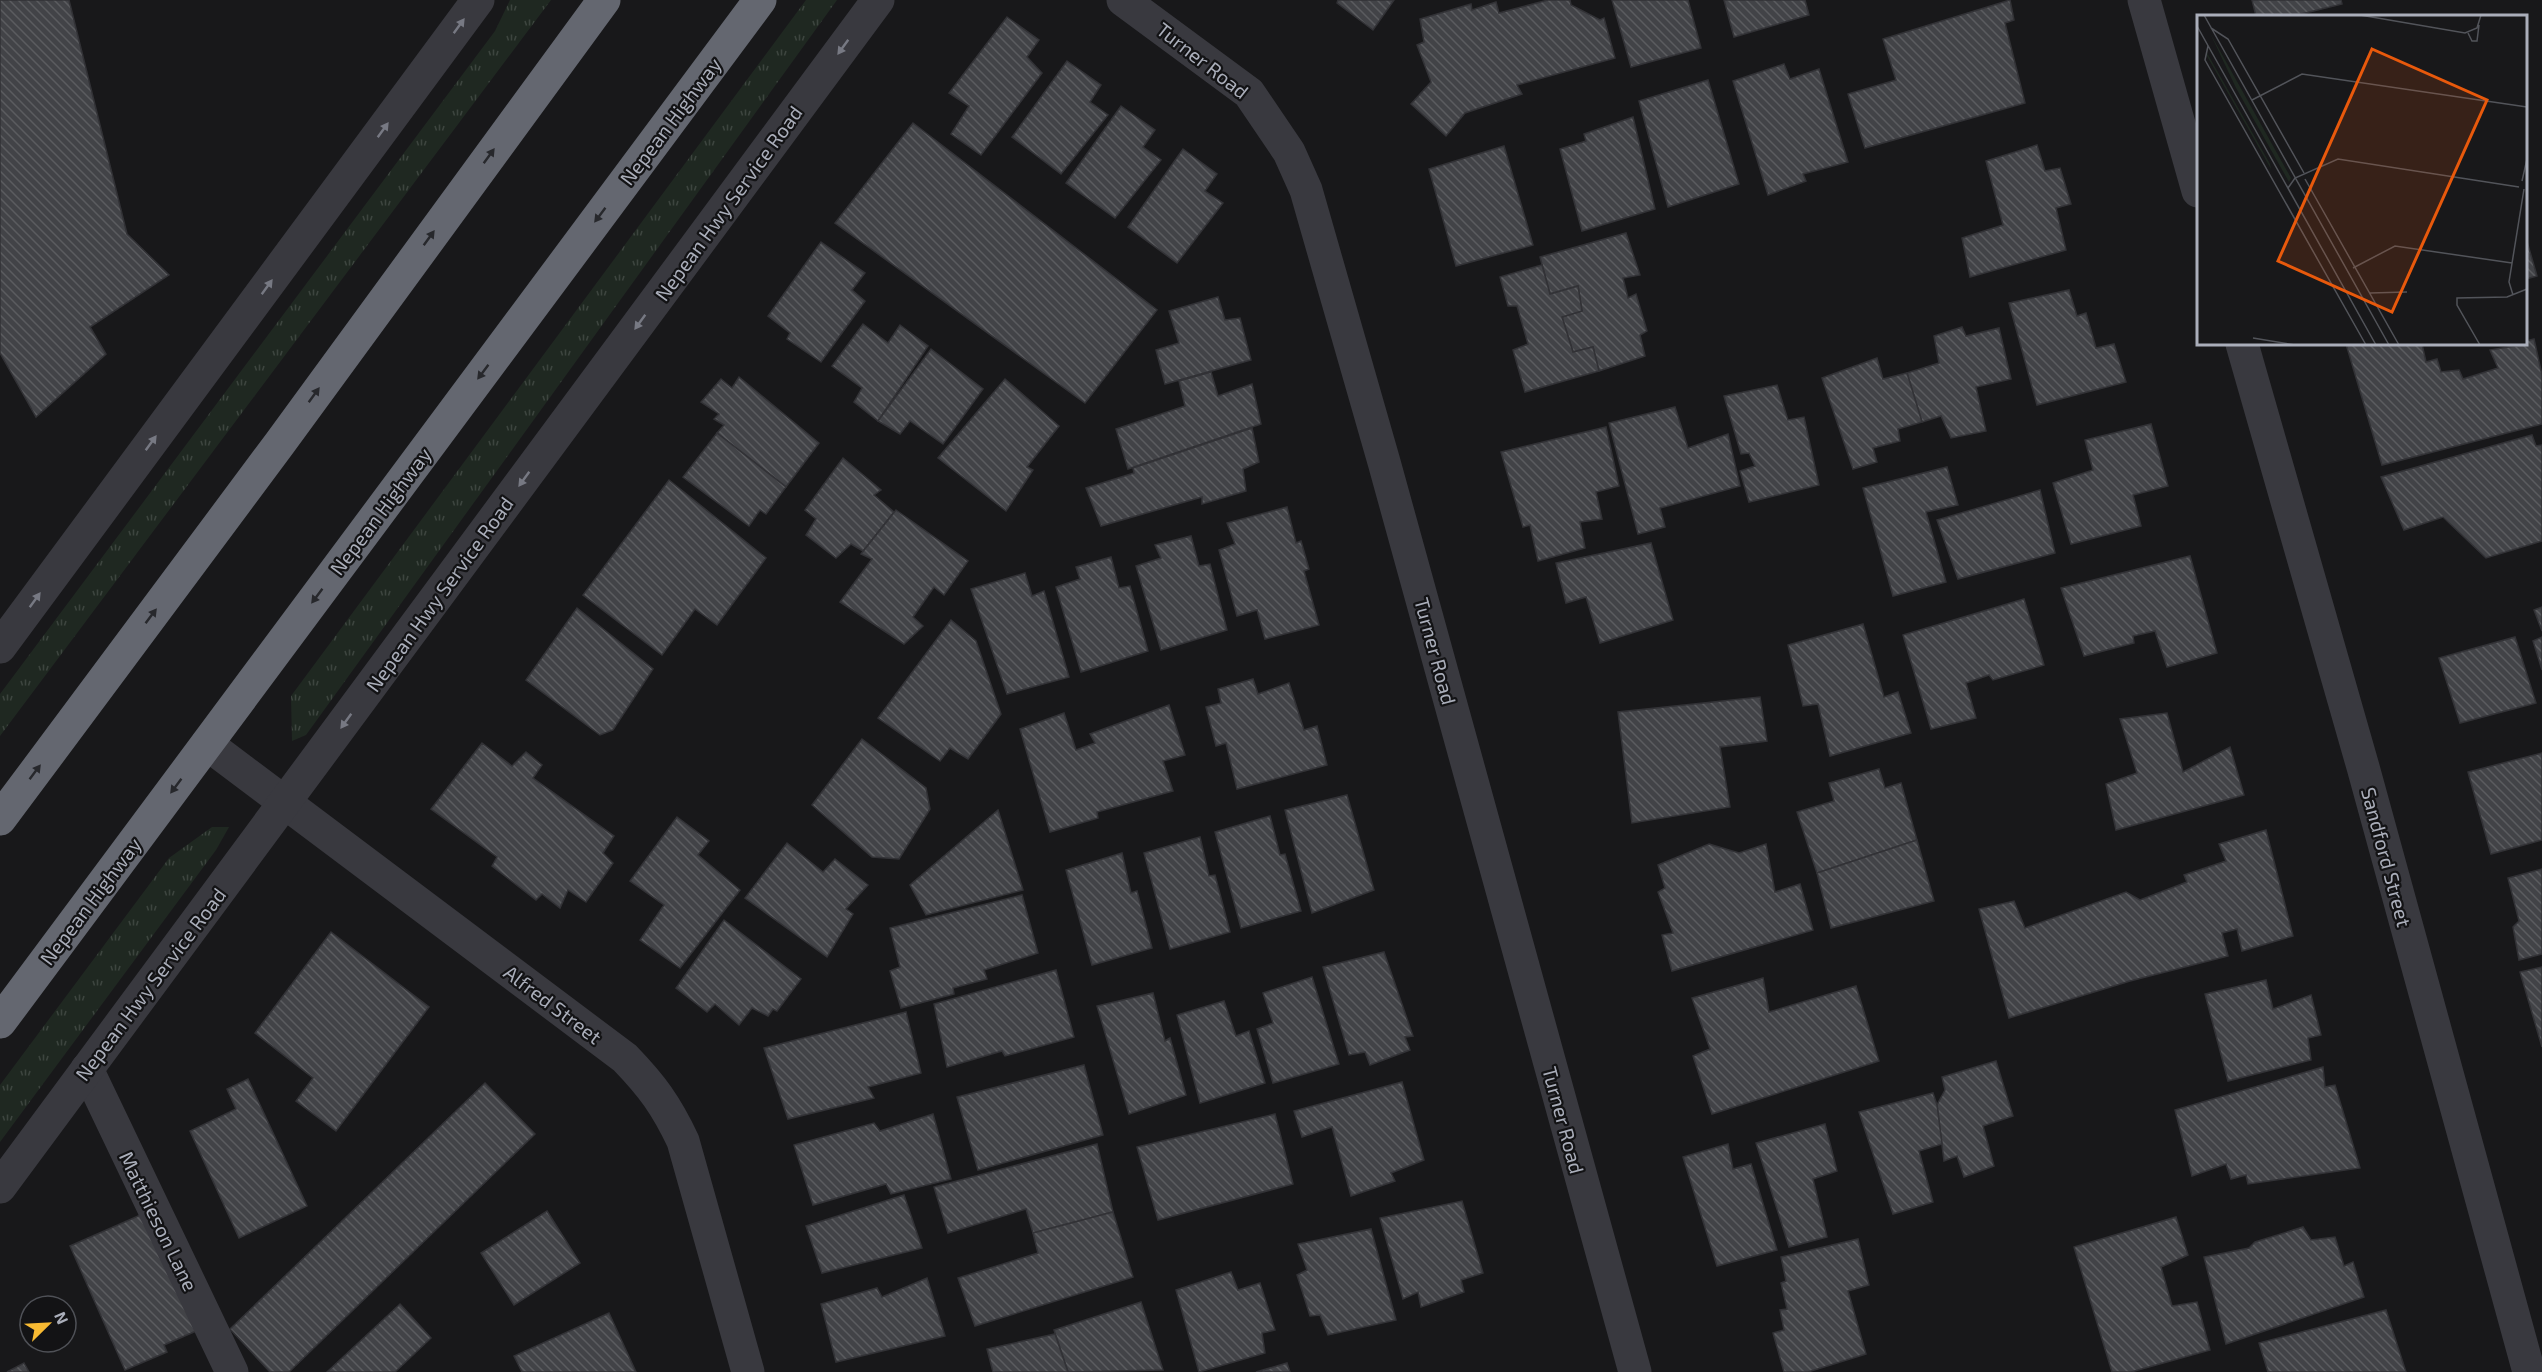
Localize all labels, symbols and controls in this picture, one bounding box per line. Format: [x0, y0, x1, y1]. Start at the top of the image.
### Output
inset map [2197, 15, 2527, 345]
street label: Turner Road [1152, 17, 1254, 103]
one-way arrow [453, 19, 465, 35]
one-way arrow [837, 39, 849, 55]
street label: Nepean Highway [614, 52, 726, 189]
street label: Nepean Hwy Service Road [649, 101, 807, 305]
one-way arrow [376, 122, 388, 137]
one-way arrow [483, 149, 495, 165]
one-way arrow [594, 207, 606, 223]
one-way arrow [423, 230, 435, 246]
one-way arrow [260, 279, 272, 294]
one-way arrow [634, 314, 646, 330]
one-way arrow [478, 364, 490, 379]
one-way arrow [308, 388, 320, 403]
one-way arrow [144, 436, 156, 451]
street label: Nepean Highway [324, 442, 436, 579]
one-way arrow [518, 471, 530, 487]
street label: Nepean Hwy Service Road [360, 492, 518, 696]
one-way arrow [311, 587, 323, 603]
one-way arrow [29, 593, 41, 609]
street label: Turner Road [1410, 595, 1462, 707]
one-way arrow [145, 608, 157, 623]
one-way arrow [340, 712, 352, 728]
one-way arrow [29, 764, 41, 780]
one-way arrow [169, 778, 182, 794]
street label: Sandford Street [2357, 785, 2417, 930]
street label: Nepean Highway [34, 832, 146, 969]
street label: Nepean Hwy Service Road [70, 883, 230, 1085]
street label: Alfred Street [499, 960, 607, 1049]
street label: Turner Road [1538, 1064, 1590, 1176]
street label: Matthieson Lane [115, 1147, 203, 1295]
north arrow [18, 1294, 78, 1354]
text: N [51, 1309, 73, 1327]

